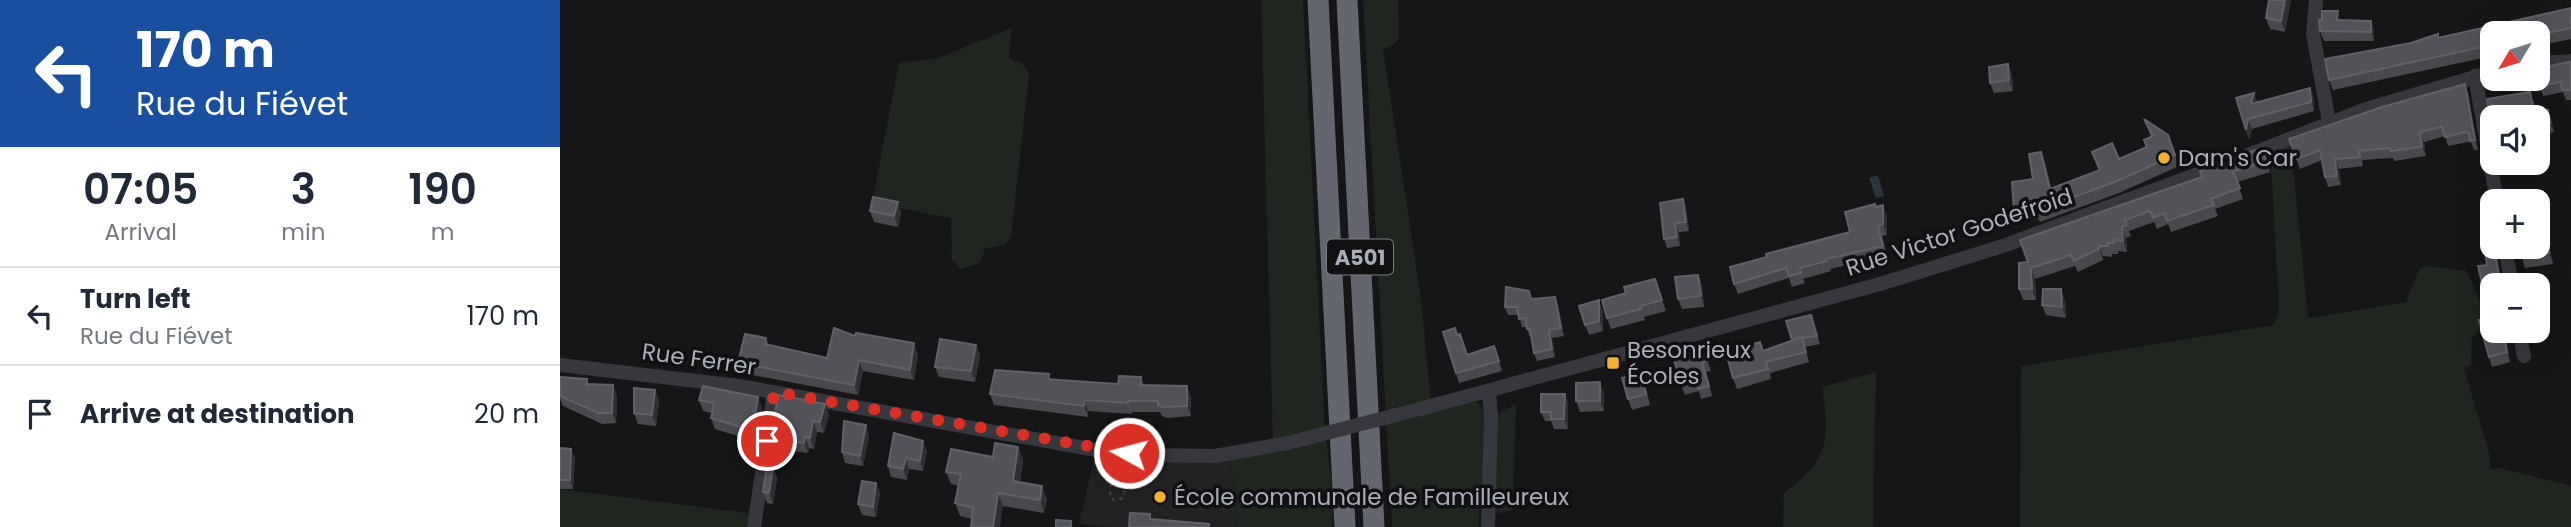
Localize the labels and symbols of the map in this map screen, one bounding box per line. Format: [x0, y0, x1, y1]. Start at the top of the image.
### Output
north arrow [2480, 21, 2550, 91]
place label: Dam's Car [2178, 142, 2297, 174]
marker: Dam's Car [2156, 150, 2172, 166]
street label: Rue Victor Godefroid [1842, 180, 2076, 284]
road number: A501 [1327, 240, 1393, 274]
place label: Besonrieux Écoles [1627, 334, 1751, 392]
street label: Rue Ferrer [640, 335, 758, 383]
marker: Besonrieux Écoles [1605, 355, 1621, 371]
pin [737, 411, 797, 471]
position arrow [1092, 416, 1166, 490]
place label: École communale de Familleureux [1174, 481, 1569, 513]
marker: École communale de Familleureux [1152, 489, 1168, 505]

